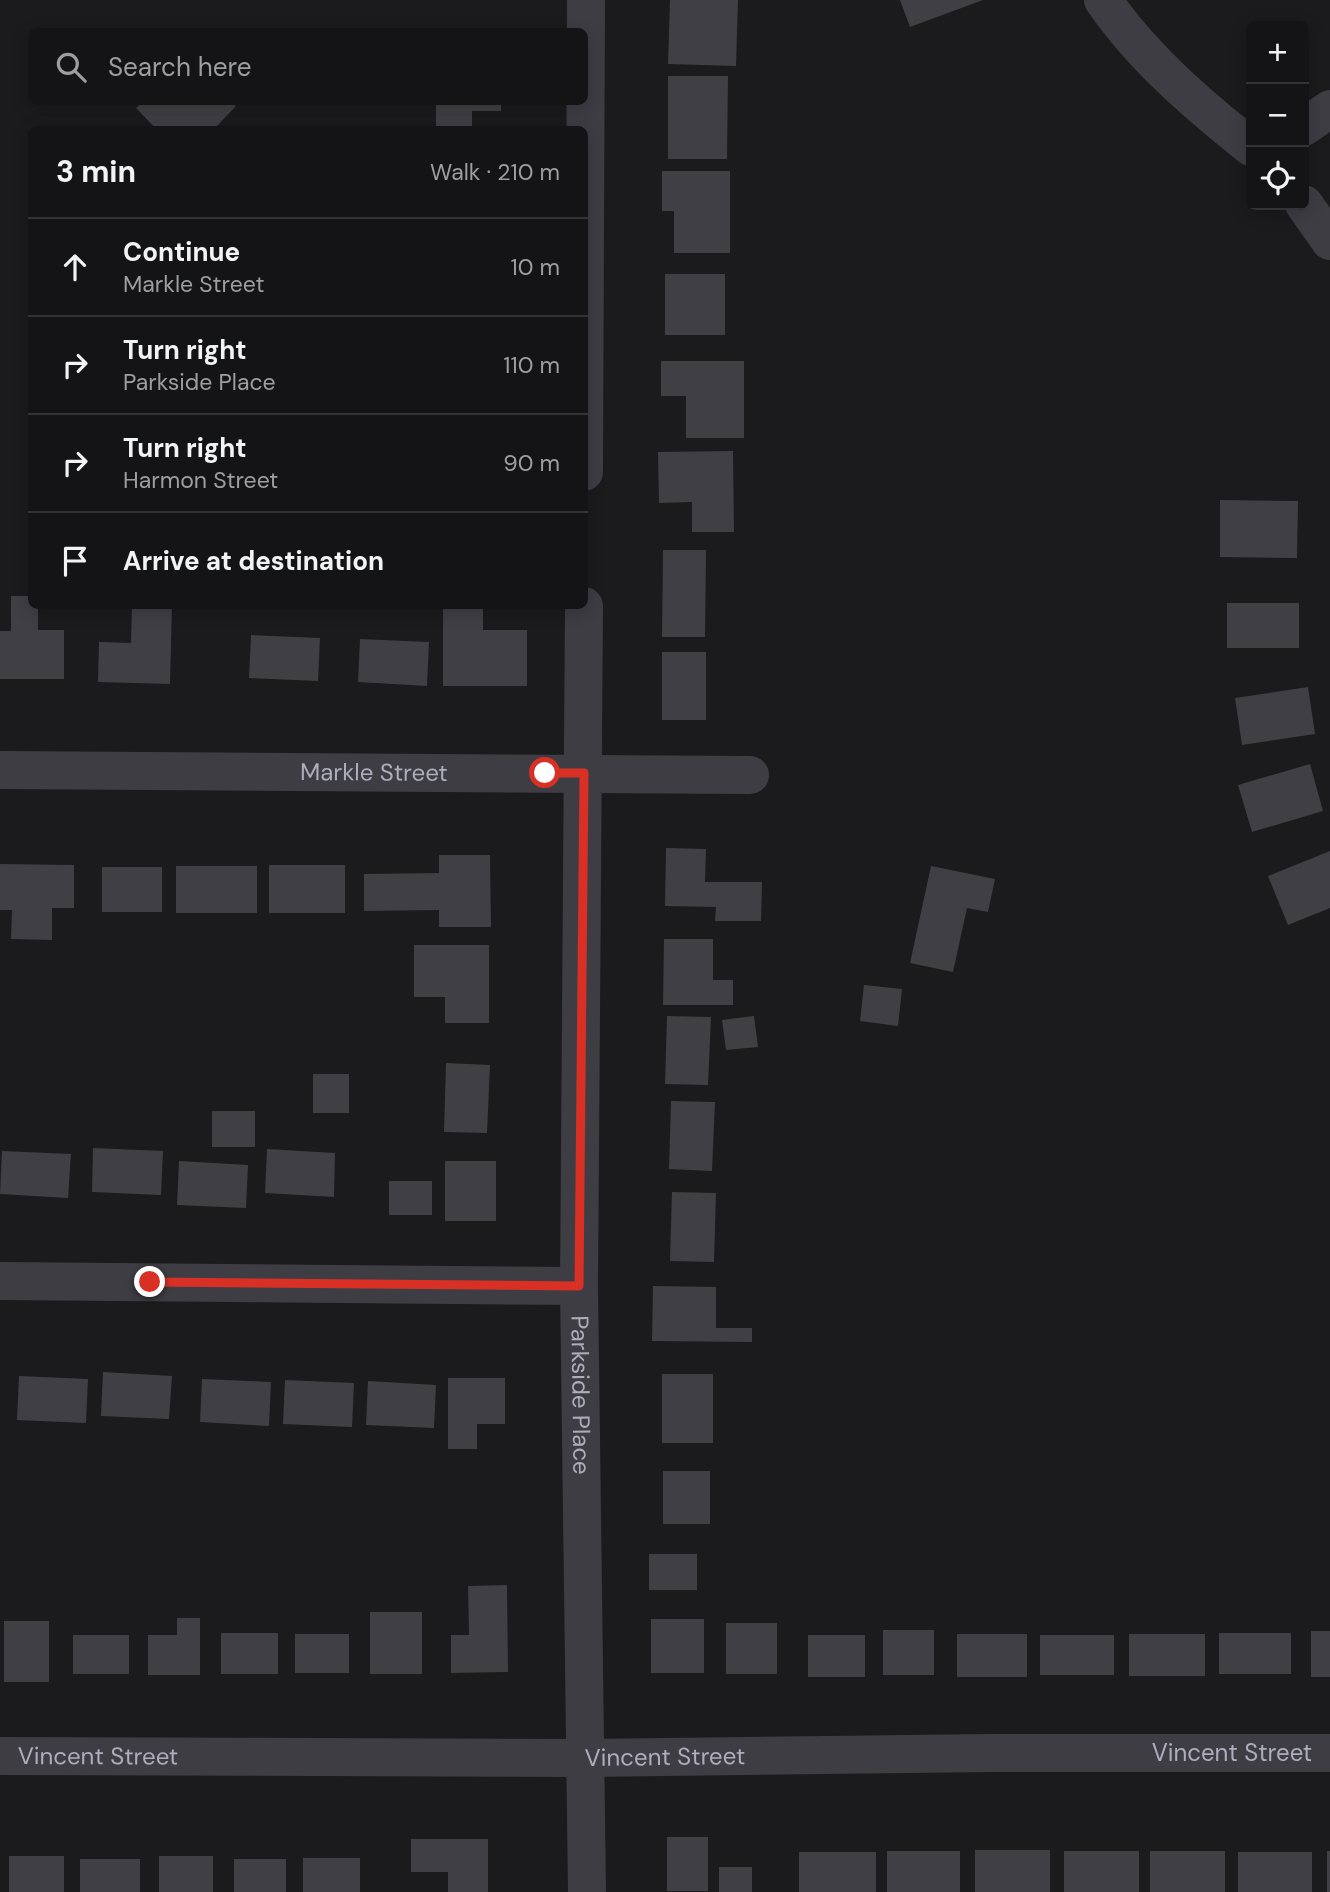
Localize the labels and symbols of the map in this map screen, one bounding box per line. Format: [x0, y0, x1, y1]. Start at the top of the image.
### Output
street label: Markle Street [300, 756, 448, 788]
route start [529, 757, 560, 788]
route end [134, 1266, 165, 1297]
street label: Parkside Place [564, 1315, 597, 1475]
street label: Vincent Street [1152, 1737, 1312, 1768]
street label: Vincent Street [18, 1740, 178, 1772]
street label: Vincent Street [584, 1740, 745, 1773]

